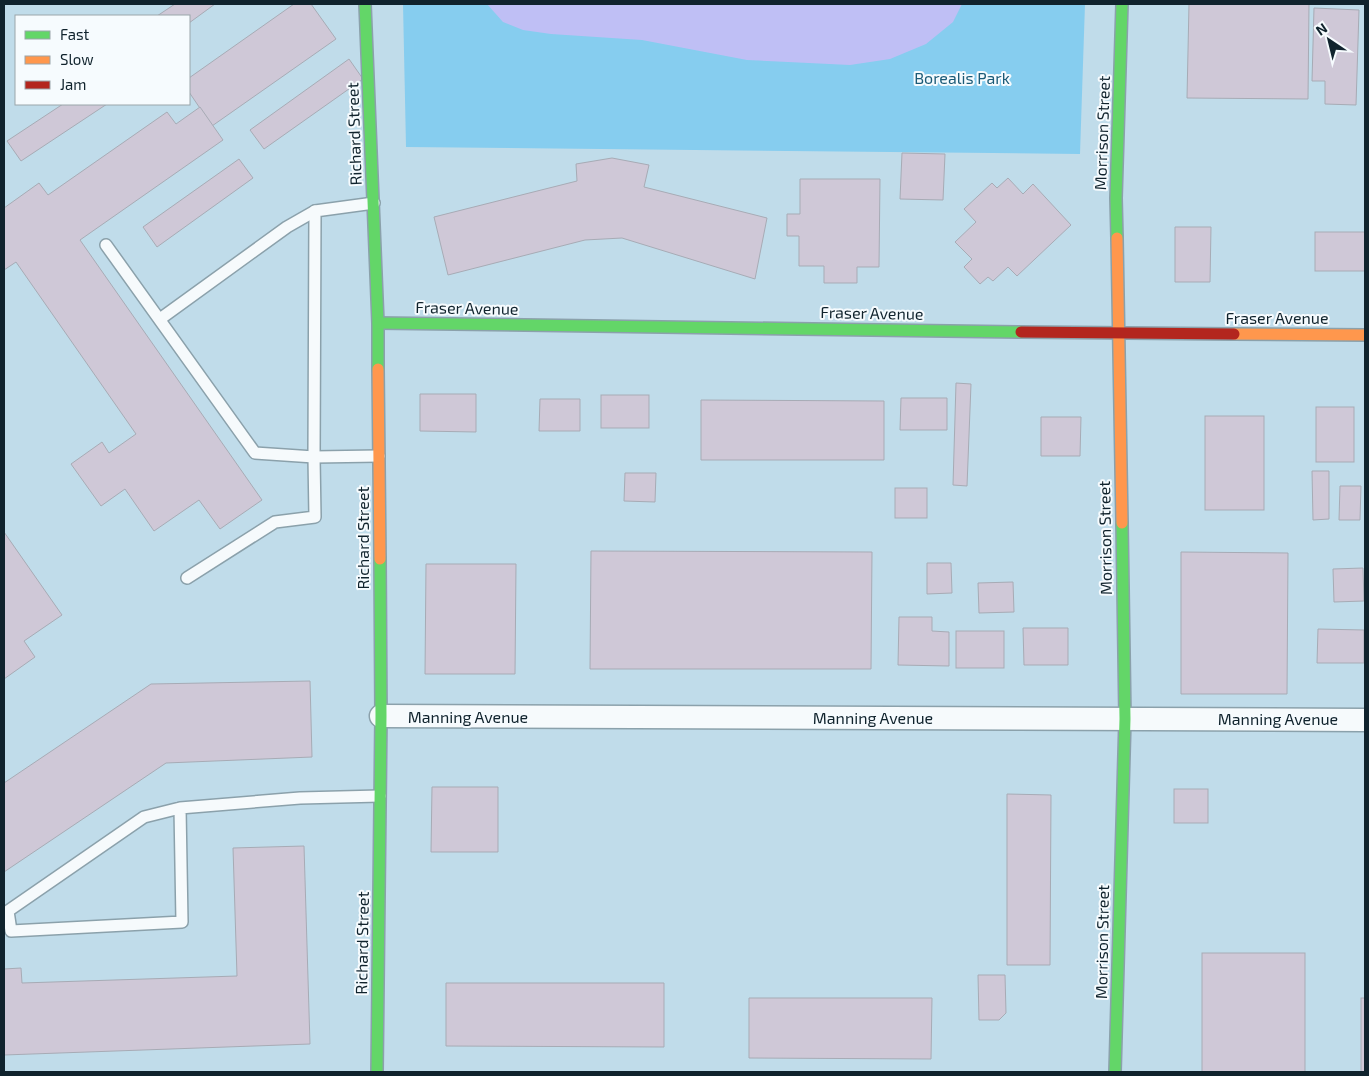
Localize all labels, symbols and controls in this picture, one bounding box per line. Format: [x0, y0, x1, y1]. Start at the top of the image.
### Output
legend [15, 15, 190, 105]
north arrow [1304, 15, 1354, 65]
text: N [1312, 19, 1330, 39]
text: Fast [60, 25, 90, 43]
text: Slow [60, 50, 94, 68]
park label: Borealis Park [914, 68, 1010, 87]
text: Jam [60, 75, 86, 93]
street label: Morrison Street [1090, 75, 1113, 191]
street label: Richard Street [342, 82, 365, 186]
street label: Fraser Avenue [415, 297, 519, 318]
street label: Fraser Avenue [820, 302, 924, 323]
street label: Fraser Avenue [1225, 308, 1329, 327]
street label: Morrison Street [1094, 481, 1115, 595]
street label: Richard Street [353, 486, 372, 590]
street label: Manning Avenue [408, 707, 528, 726]
street label: Manning Avenue [813, 708, 933, 727]
street label: Manning Avenue [1218, 709, 1338, 728]
street label: Morrison Street [1091, 885, 1112, 999]
street label: Richard Street [351, 891, 372, 995]

